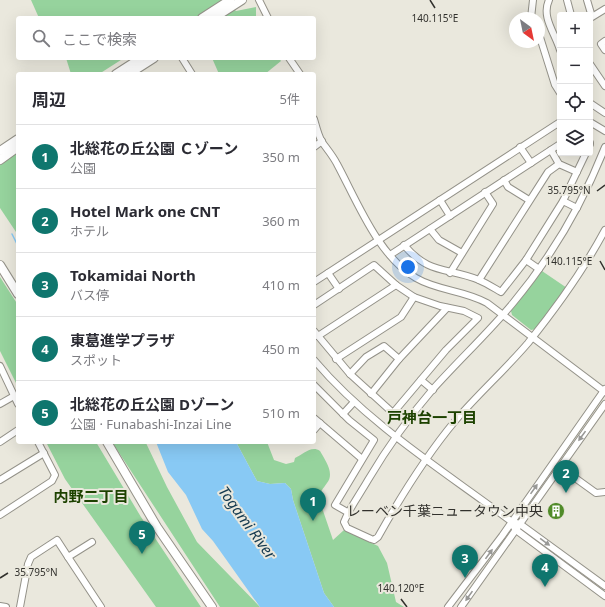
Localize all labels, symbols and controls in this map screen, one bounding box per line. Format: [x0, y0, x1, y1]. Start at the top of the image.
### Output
text: 140.115°E [412, 11, 458, 25]
north arrow [509, 12, 545, 48]
map controls [557, 12, 593, 156]
button: + [557, 12, 593, 48]
search box [16, 16, 316, 60]
icon: search [30, 27, 52, 49]
text: ここで検索 [62, 29, 137, 49]
button: − [557, 48, 593, 84]
button: locate [557, 84, 593, 120]
text: 周辺 [32, 88, 66, 111]
text: 5件 [280, 90, 300, 108]
button: layers [557, 120, 593, 156]
text: 北総花の丘公園 Ｃゾーン [70, 138, 238, 158]
text: 1 [41, 148, 49, 166]
text: 350 m [262, 148, 300, 166]
text: 公園 [70, 159, 96, 177]
text: 35.795°N [547, 183, 591, 197]
text: Hotel Mark one CNT [70, 201, 220, 221]
text: 2 [41, 212, 49, 230]
text: 360 m [262, 212, 300, 230]
text: ホテル [70, 222, 109, 240]
text: 140.115°E [546, 254, 592, 268]
your location [398, 257, 418, 277]
text: Tokamidai North [70, 265, 196, 285]
text: 3 [41, 276, 49, 294]
text: 410 m [262, 276, 300, 294]
text: バス停 [70, 286, 109, 304]
text: 東葛進学プラザ [70, 330, 175, 350]
text: 4 [41, 340, 49, 358]
text: 450 m [262, 340, 300, 358]
text: スポット [70, 351, 122, 369]
text: 北総花の丘公園 Dゾーン [70, 394, 234, 414]
text: 5 [41, 404, 49, 422]
text: 510 m [262, 404, 300, 422]
district label: 戸神台一丁目 [387, 407, 477, 427]
text: 公園 · Funabashi-Inzai Line [70, 415, 232, 433]
one-way arrow [578, 430, 586, 441]
pin: 2 [553, 460, 579, 493]
water label: Togami River [214, 482, 282, 564]
one-way arrow [530, 484, 538, 495]
district label: 内野二丁目 [53, 486, 129, 506]
pin: 1 [300, 488, 326, 521]
place label: レーベン千葉ニュータウン中央 [347, 501, 543, 520]
building icon: レーベン千葉ニュータウン中央 [546, 501, 566, 521]
pin: 5 [129, 521, 155, 554]
one-way arrow [539, 538, 550, 546]
pin: 3 [452, 545, 478, 578]
one-way arrow [485, 549, 493, 559]
pin: 4 [532, 554, 558, 587]
text: 35.795°N [14, 565, 58, 579]
text: 140.120°E [378, 581, 424, 595]
one-way arrow [465, 591, 473, 601]

